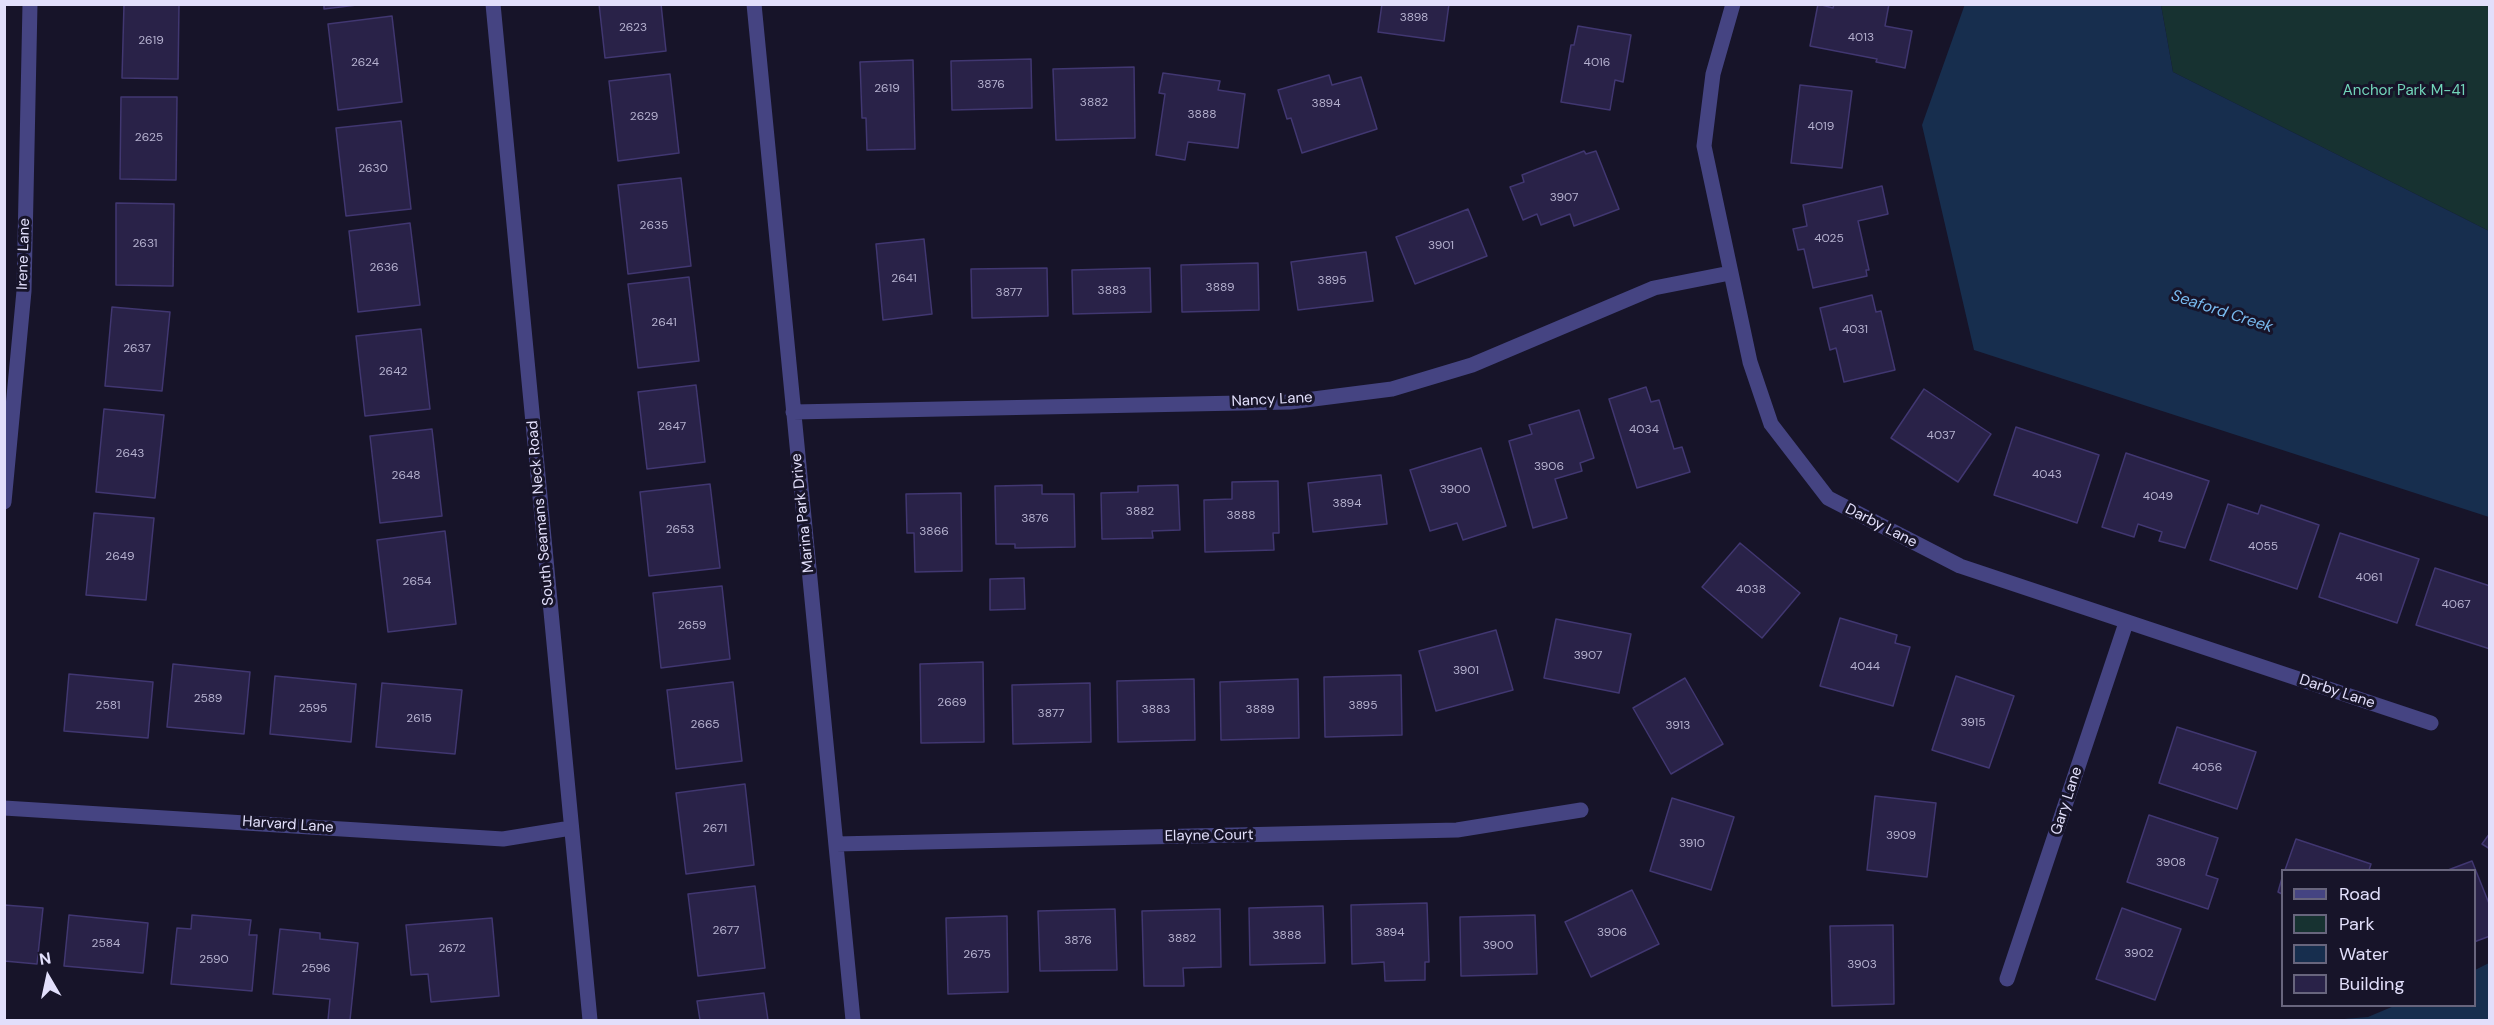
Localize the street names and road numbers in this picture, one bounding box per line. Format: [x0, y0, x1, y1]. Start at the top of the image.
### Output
street label: Irene Lane [14, 218, 34, 290]
street label: Nancy Lane [1231, 389, 1313, 411]
street label: South Seamans Neck Road [524, 420, 558, 606]
street label: Marina Park Drive [788, 452, 818, 574]
street label: Darby Lane [1842, 500, 1920, 552]
street label: Darby Lane [2297, 671, 2377, 713]
street label: Gary Lane [2048, 765, 2086, 837]
street label: Harvard Lane [242, 813, 334, 837]
street label: Elayne Court [1164, 826, 1254, 846]

